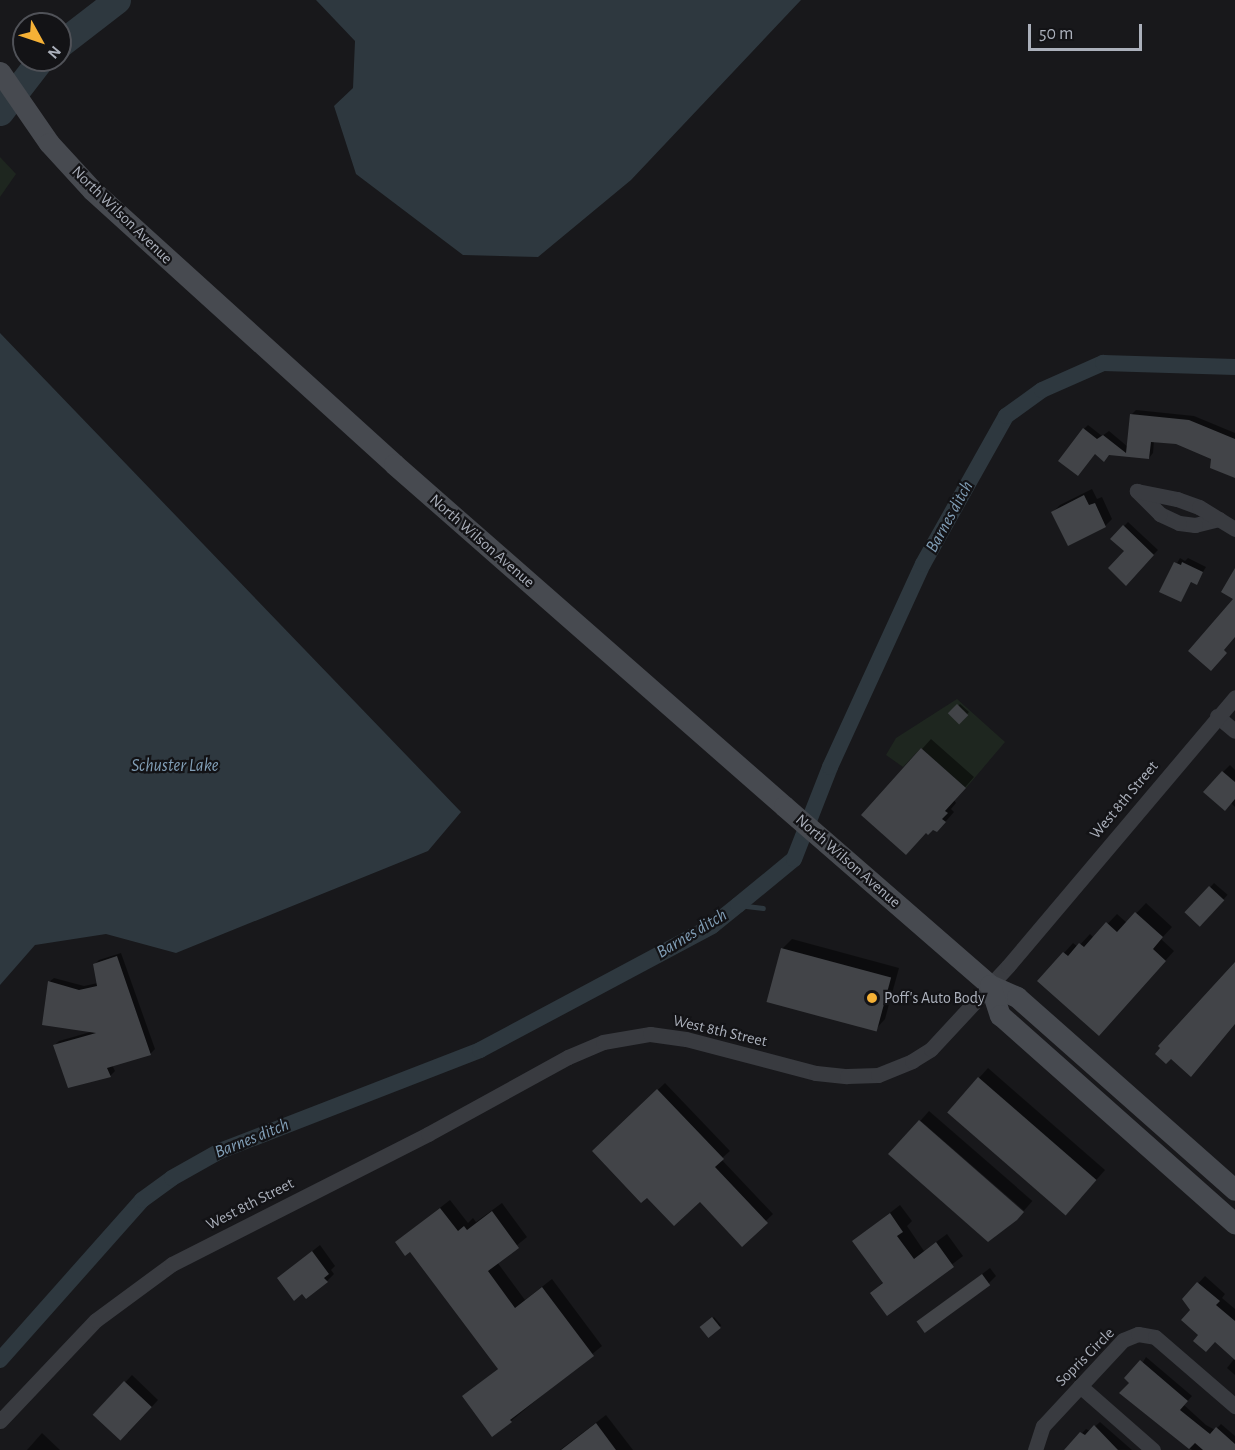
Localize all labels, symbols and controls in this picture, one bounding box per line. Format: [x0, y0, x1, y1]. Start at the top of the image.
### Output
north arrow [12, 12, 72, 72]
scale bar [1031, 12, 1145, 50]
text: 50 m [1039, 25, 1073, 43]
text: N [45, 43, 64, 62]
street label: North Wilson Avenue [68, 162, 176, 268]
water label: Barnes ditch [922, 477, 978, 557]
street label: North Wilson Avenue [426, 490, 538, 592]
water label: Schuster Lake [131, 755, 219, 777]
street label: West 8th Street [1086, 757, 1162, 843]
street label: North Wilson Avenue [792, 810, 904, 912]
water label: Barnes ditch [653, 905, 731, 963]
place label: Poff's Auto Body [884, 988, 985, 1008]
marker: Poff's Auto Body [865, 991, 879, 1005]
street label: West 8th Street [671, 1011, 769, 1051]
water label: Barnes ditch [212, 1114, 292, 1164]
street label: West 8th Street [203, 1174, 297, 1234]
street label: Sopris Circle [1052, 1324, 1118, 1390]

